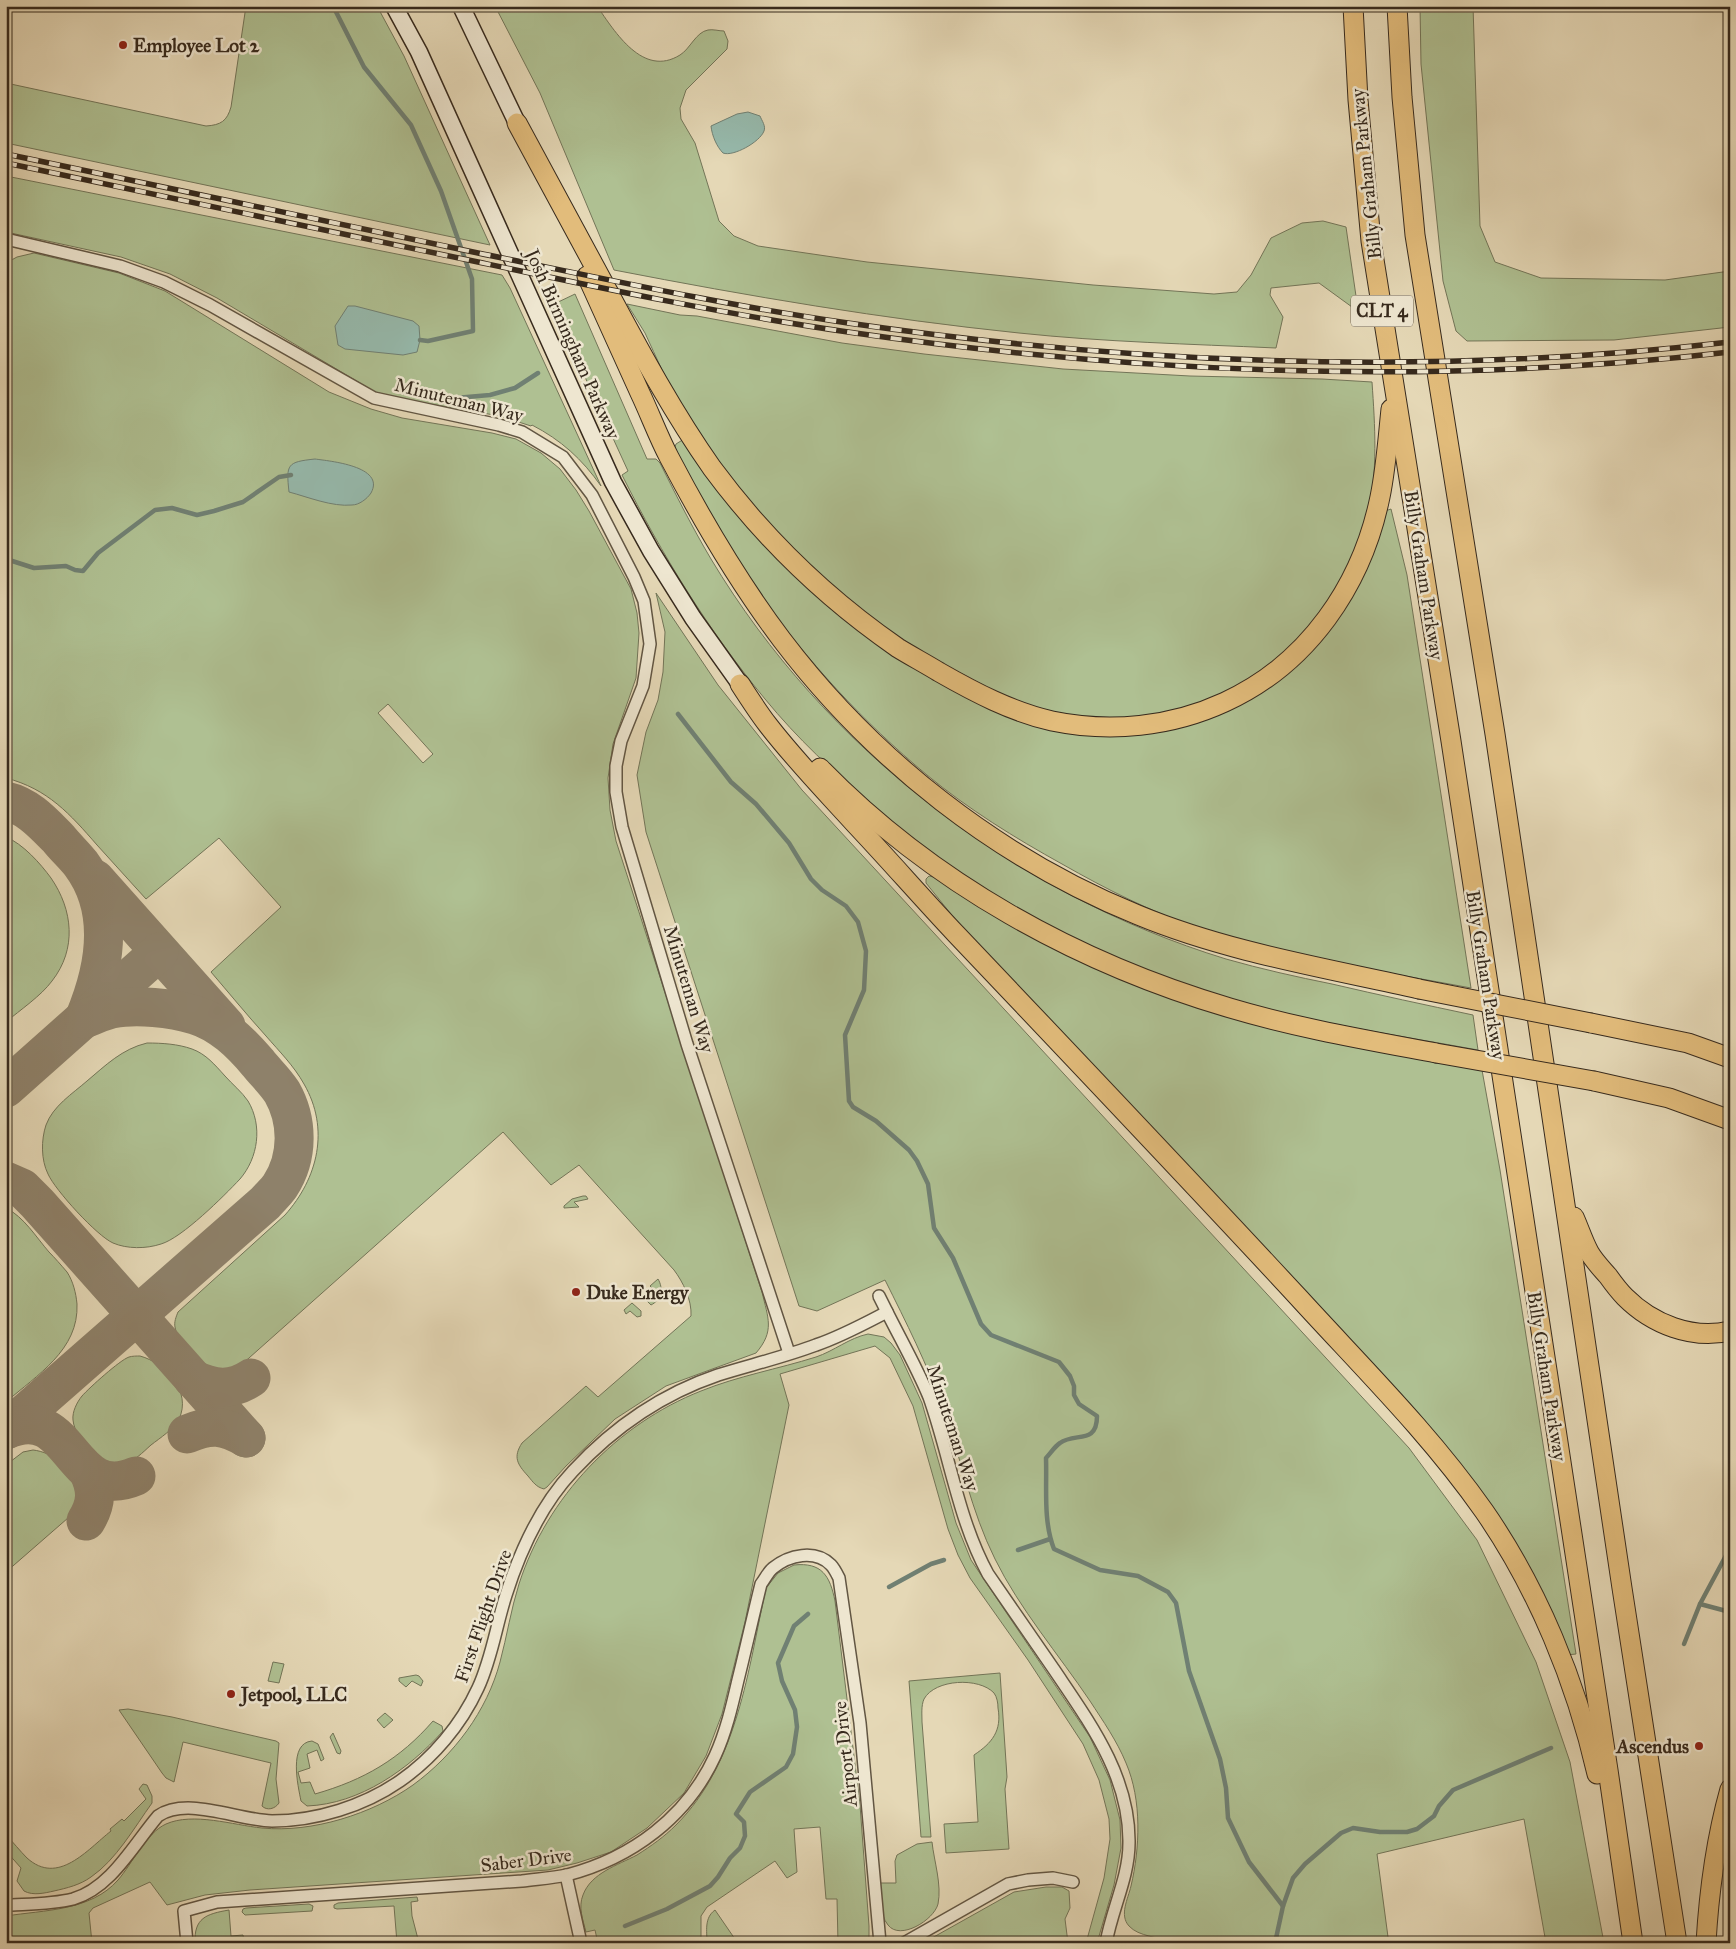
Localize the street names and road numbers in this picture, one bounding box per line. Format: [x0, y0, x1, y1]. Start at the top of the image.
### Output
street label: Billy Graham Parkway [1345, 86, 1386, 261]
street label: Josh Birmingham Parkway [519, 243, 626, 444]
road number: CLT 4 [1351, 296, 1413, 326]
street label: Minuteman Way [392, 373, 527, 427]
street label: Billy Graham Parkway [1399, 488, 1449, 663]
street label: Billy Graham Parkway [1461, 888, 1511, 1063]
street label: Minuteman Way [659, 923, 720, 1056]
street label: Billy Graham Parkway [1522, 1289, 1572, 1464]
street label: Minuteman Way [922, 1362, 985, 1495]
street label: First Flight Drive [449, 1546, 518, 1686]
street label: Airport Drive [828, 1700, 862, 1809]
street label: Saber Drive [479, 1843, 573, 1877]

